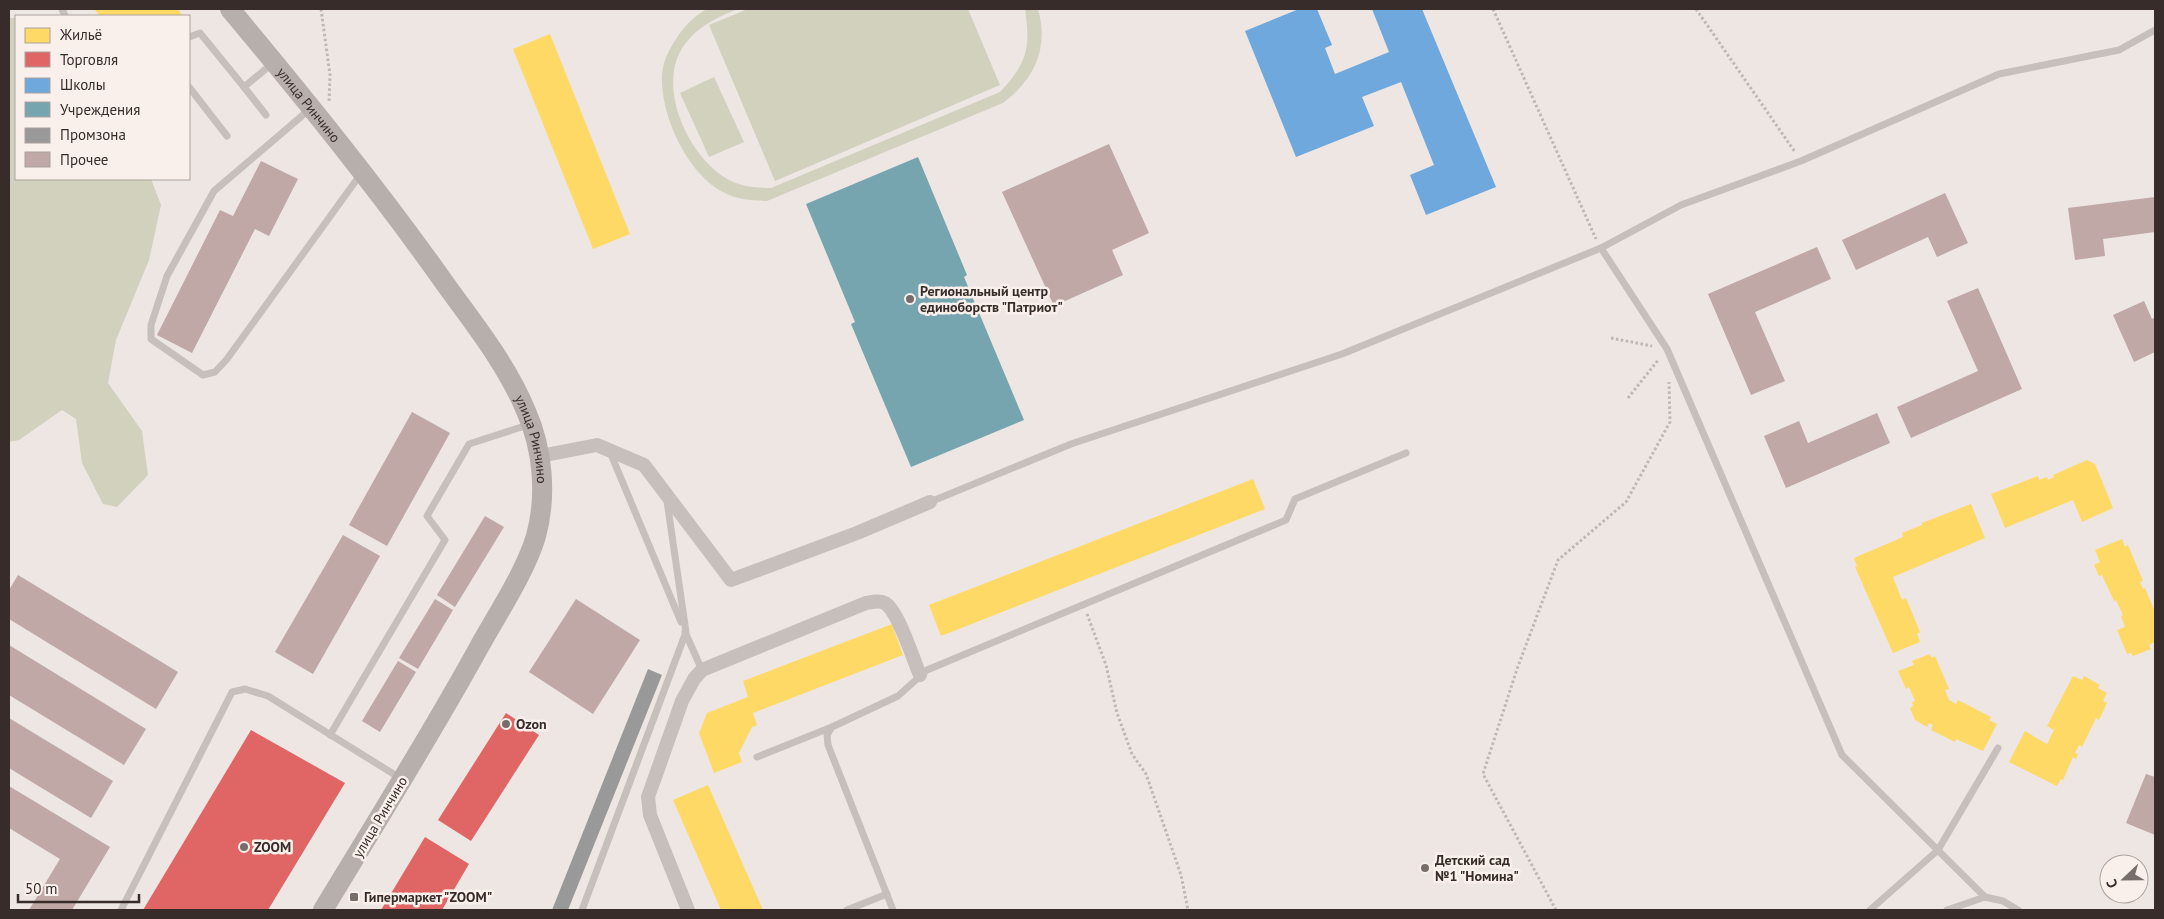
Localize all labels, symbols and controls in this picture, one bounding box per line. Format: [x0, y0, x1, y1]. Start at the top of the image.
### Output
legend [15, 15, 190, 180]
text: Жильё [59, 25, 102, 44]
text: Торговля [60, 50, 118, 69]
street label: улица Ринчино [273, 64, 344, 146]
text: Школы [60, 75, 106, 94]
text: Учреждения [60, 100, 140, 119]
text: Промзона [60, 125, 126, 144]
text: Прочее [60, 150, 108, 169]
place label: Региональный центр единоборств "Патриот" [920, 282, 1063, 316]
marker: Региональный центр единоборств "Патриот" [904, 293, 916, 305]
street label: улица Ринчино [511, 392, 551, 484]
place label: Ozon [516, 715, 547, 733]
marker: Ozon [500, 718, 512, 730]
street label: улица Ринчино [349, 773, 411, 861]
place label: ZOOM [254, 838, 291, 856]
marker: ZOOM [238, 841, 250, 853]
place label: Детский сад №1 "Номина" [1435, 851, 1519, 885]
north arrow [2099, 854, 2149, 904]
marker: Детский сад №1 "Номина" [1419, 862, 1431, 874]
scale bar [18, 872, 139, 904]
text: С [2102, 877, 2122, 891]
text: 50 m [25, 879, 58, 898]
place label: Гипермаркет "ZOOM" [364, 888, 492, 906]
marker: Гипермаркет "ZOOM" [348, 891, 360, 903]

